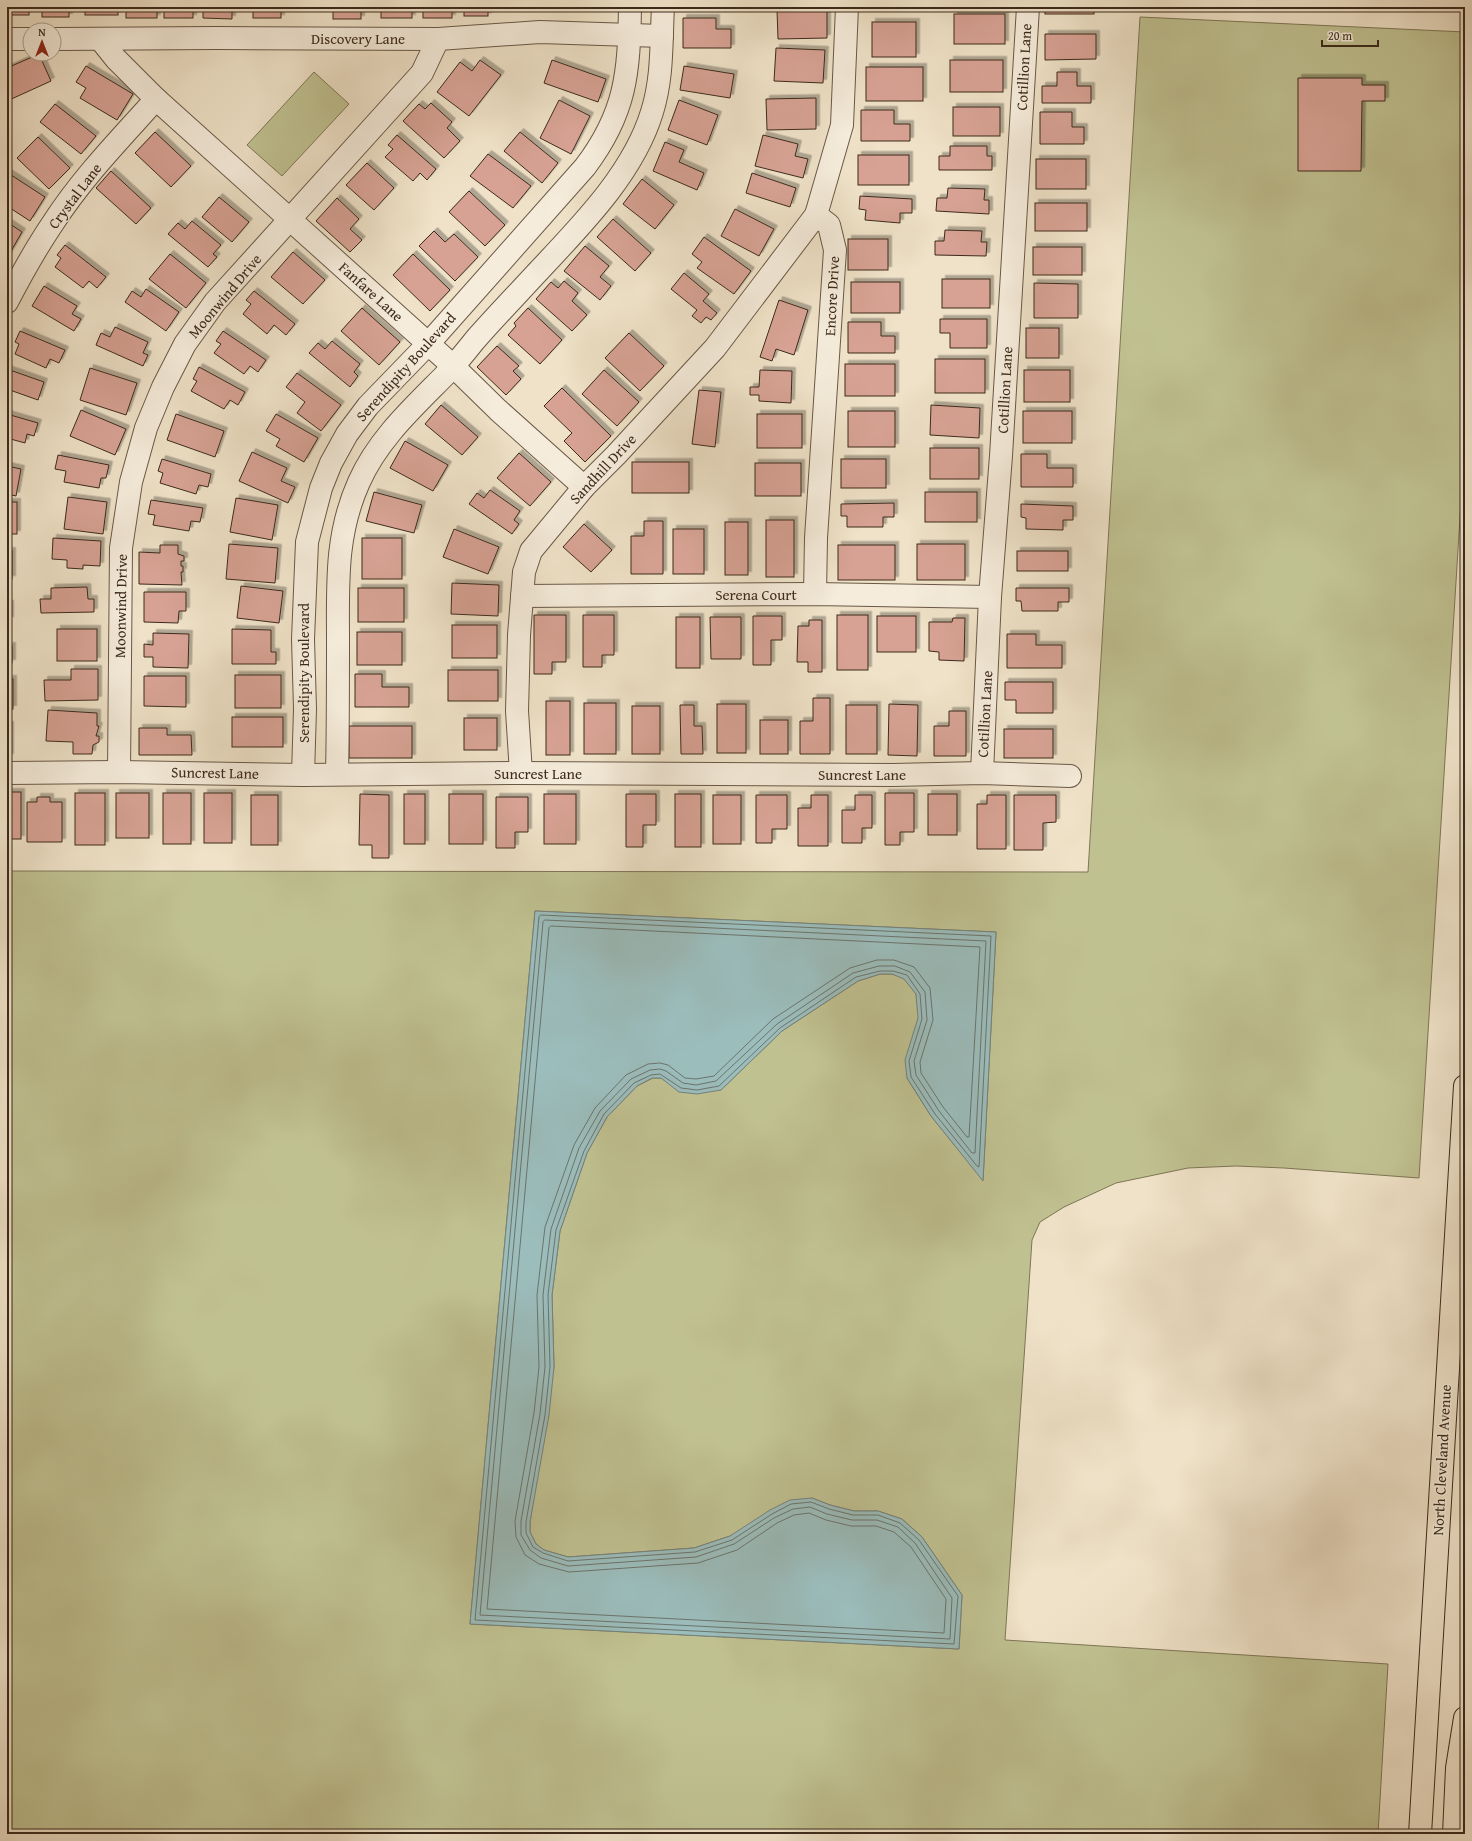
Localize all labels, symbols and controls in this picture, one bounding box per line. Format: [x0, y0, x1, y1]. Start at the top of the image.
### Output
north arrow [22, 22, 62, 62]
scale bar [1322, 22, 1378, 48]
street label: Cotillion Lane [1011, 23, 1036, 111]
text: N [38, 24, 46, 40]
text: 20 m [1328, 27, 1352, 44]
street label: Discovery Lane [311, 28, 405, 49]
street label: Crystal Lane [43, 158, 106, 233]
street label: Moonwind Drive [183, 249, 266, 342]
street label: Encore Drive [819, 255, 844, 337]
street label: Fanfare Lane [334, 257, 408, 326]
street label: Serendipity Boulevard [351, 308, 460, 426]
street label: Cotillion Lane [992, 346, 1017, 434]
street label: Sandhill Drive [565, 429, 641, 508]
street label: Moonwind Drive [109, 554, 132, 658]
street label: Serena Court [715, 584, 797, 605]
street label: Serendipity Boulevard [293, 603, 314, 743]
street label: Cotillion Lane [972, 670, 997, 758]
street label: Suncrest Lane [171, 761, 259, 784]
street label: Suncrest Lane [494, 763, 582, 784]
street label: Suncrest Lane [818, 764, 906, 785]
street label: North Cleveland Avenue [1427, 1384, 1456, 1536]

